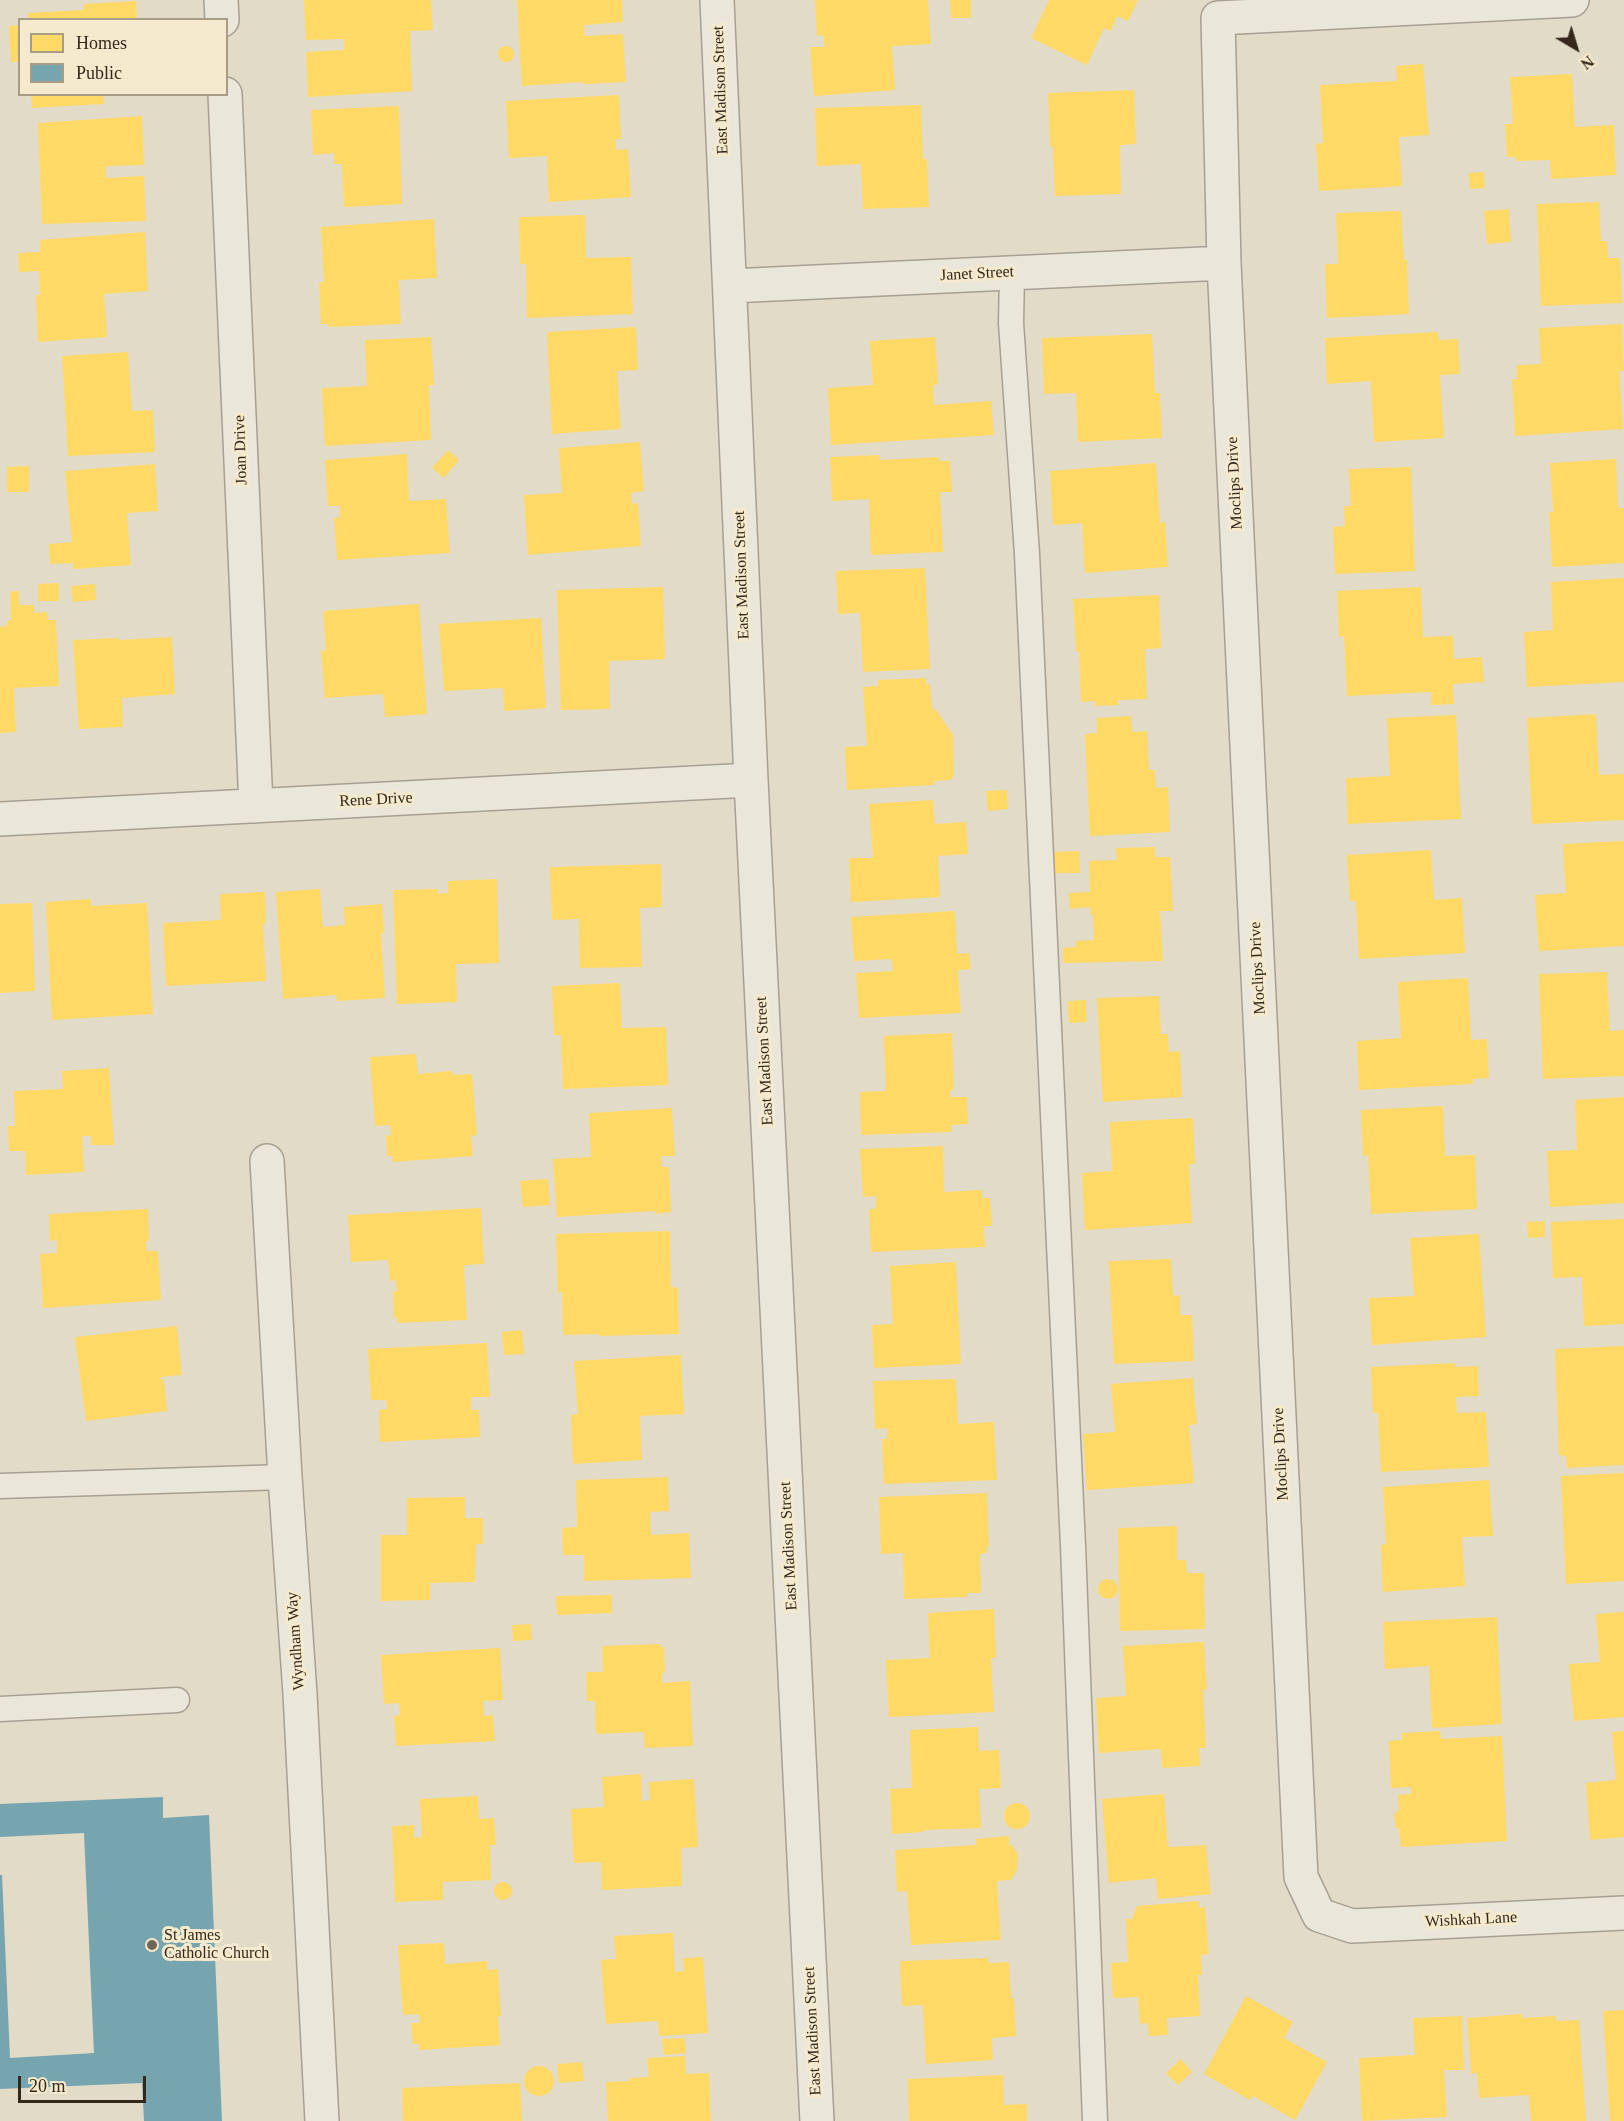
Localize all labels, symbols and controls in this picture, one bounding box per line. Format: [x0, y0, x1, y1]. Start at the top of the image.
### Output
legend [18, 18, 228, 96]
north arrow [1546, 18, 1606, 78]
street label: East Madison Street [709, 25, 733, 155]
text: Homes [76, 33, 127, 53]
text: N [1578, 52, 1597, 73]
text: Public [76, 63, 122, 83]
street label: Janet Street [939, 262, 1015, 286]
street label: Joan Drive [230, 415, 252, 485]
street label: Moclips Drive [1223, 436, 1247, 530]
street label: East Madison Street [730, 510, 754, 640]
street label: Rene Drive [339, 788, 413, 812]
street label: Moclips Drive [1246, 921, 1270, 1015]
street label: East Madison Street [752, 996, 778, 1126]
street label: Moclips Drive [1269, 1407, 1293, 1501]
street label: East Madison Street [776, 1481, 802, 1611]
street label: Wyndham Way [283, 1591, 309, 1691]
street label: Wishkah Lane [1424, 1908, 1518, 1932]
place label: St James Catholic Church [164, 1926, 269, 1964]
marker: St James Catholic Church [145, 1938, 159, 1952]
street label: East Madison Street [800, 1966, 826, 2096]
scale bar [21, 2064, 148, 2102]
text: 20 m [29, 2076, 66, 2096]

